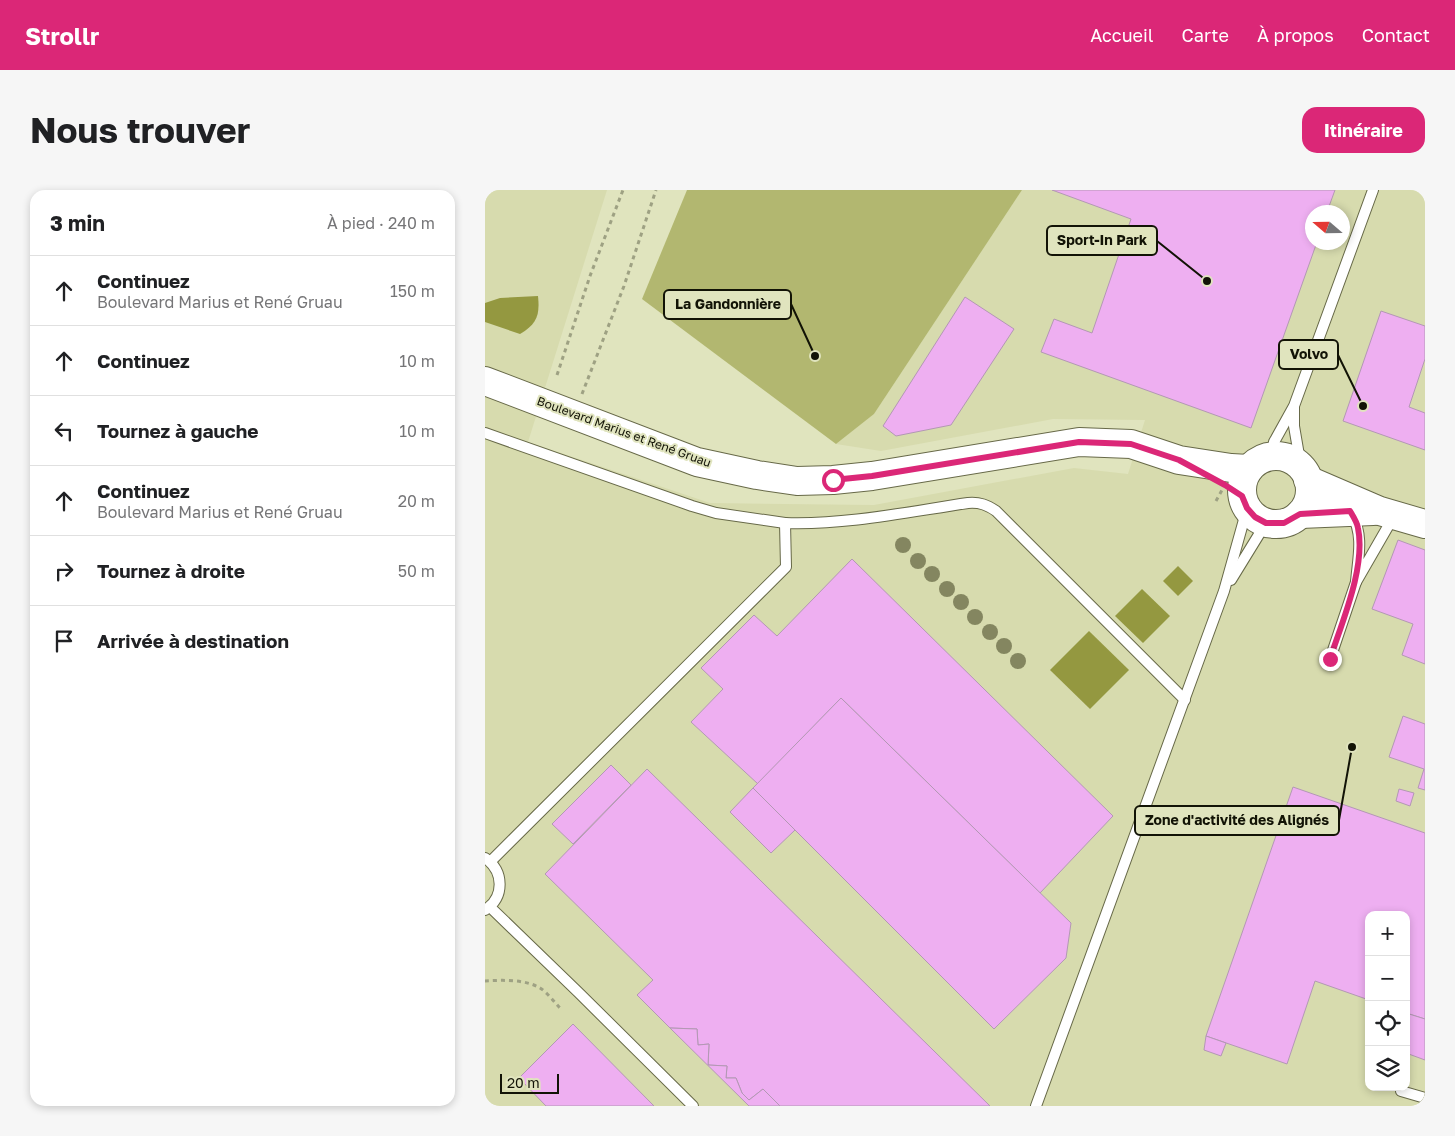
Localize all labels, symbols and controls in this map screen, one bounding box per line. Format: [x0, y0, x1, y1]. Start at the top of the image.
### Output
text: Strollr [25, 21, 99, 50]
text: Accueil [1090, 24, 1154, 46]
text: Carte [1182, 24, 1229, 46]
text: À propos [1257, 24, 1334, 46]
text: Contact [1362, 24, 1430, 46]
button: Itinéraire [1302, 107, 1425, 153]
text: Nous trouver [30, 109, 250, 151]
north arrow [1305, 205, 1350, 250]
text: 3 min [50, 210, 105, 236]
text: À pied · 240 m [327, 213, 435, 233]
callout: Sport-In Park [1047, 226, 1157, 255]
text: Sport-In Park [1057, 231, 1147, 248]
text: Continuez [97, 269, 190, 292]
icon: ahead [50, 277, 78, 305]
text: 150 m [390, 281, 435, 301]
callout: La Gandonnière [664, 290, 791, 319]
text: Boulevard Marius et René Gruau [97, 292, 343, 312]
text: La Gandonnière [675, 295, 781, 312]
callout: Volvo [1279, 340, 1338, 369]
text: Volvo [1290, 345, 1328, 362]
icon: ahead [50, 347, 78, 375]
text: Continuez [97, 349, 190, 372]
text: 10 m [399, 351, 435, 371]
street label: Boulevard Marius et René Gruau [535, 393, 713, 470]
icon: left [50, 417, 78, 445]
text: Tournez à gauche [97, 419, 258, 442]
text: 10 m [399, 421, 435, 441]
route start [822, 469, 845, 492]
text: Continuez [97, 479, 190, 502]
icon: ahead [50, 487, 78, 515]
text: 20 m [398, 491, 435, 511]
text: Boulevard Marius et René Gruau [97, 502, 343, 522]
icon: right [50, 557, 78, 585]
text: Tournez à droite [97, 559, 245, 582]
text: 50 m [398, 561, 435, 581]
icon: arrive [50, 627, 78, 655]
text: Arrivée à destination [97, 629, 289, 652]
route end [1319, 648, 1342, 671]
callout: Zone d'activité des Alignés [1135, 806, 1339, 835]
text: Zone d'activité des Alignés [1145, 811, 1329, 828]
map controls [1365, 911, 1410, 1091]
button: + [1365, 911, 1410, 956]
button: − [1365, 956, 1410, 1001]
button: locate [1365, 1001, 1410, 1046]
button: layers [1365, 1046, 1410, 1091]
scale bar [500, 1071, 559, 1094]
text: 20 m [507, 1074, 540, 1091]

